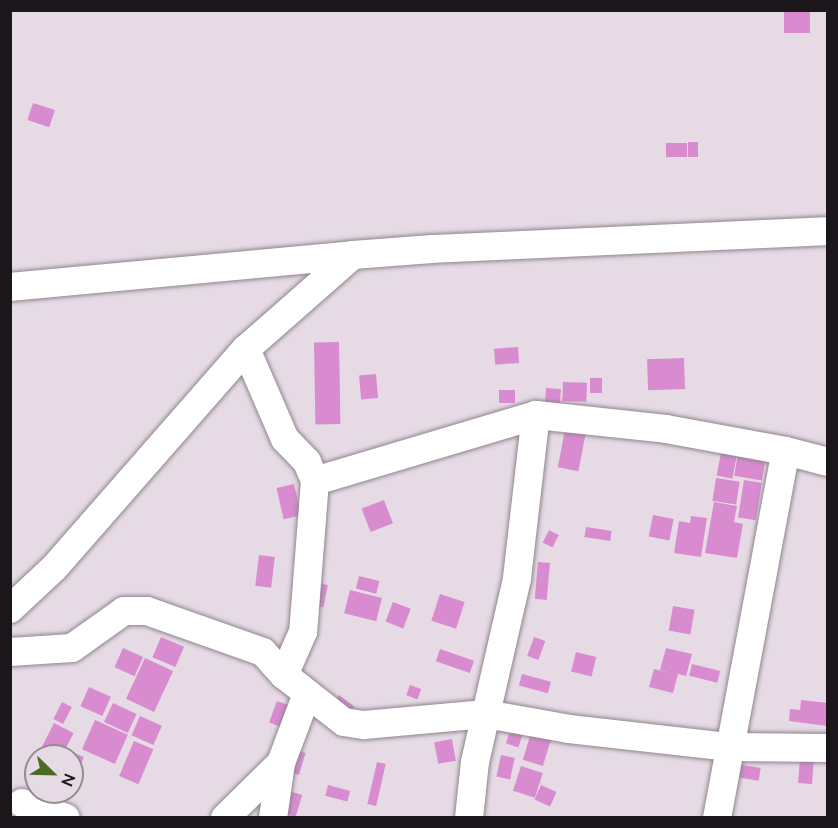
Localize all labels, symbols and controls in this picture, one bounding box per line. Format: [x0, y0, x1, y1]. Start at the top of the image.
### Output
north arrow [24, 744, 84, 804]
text: N [57, 771, 80, 790]

